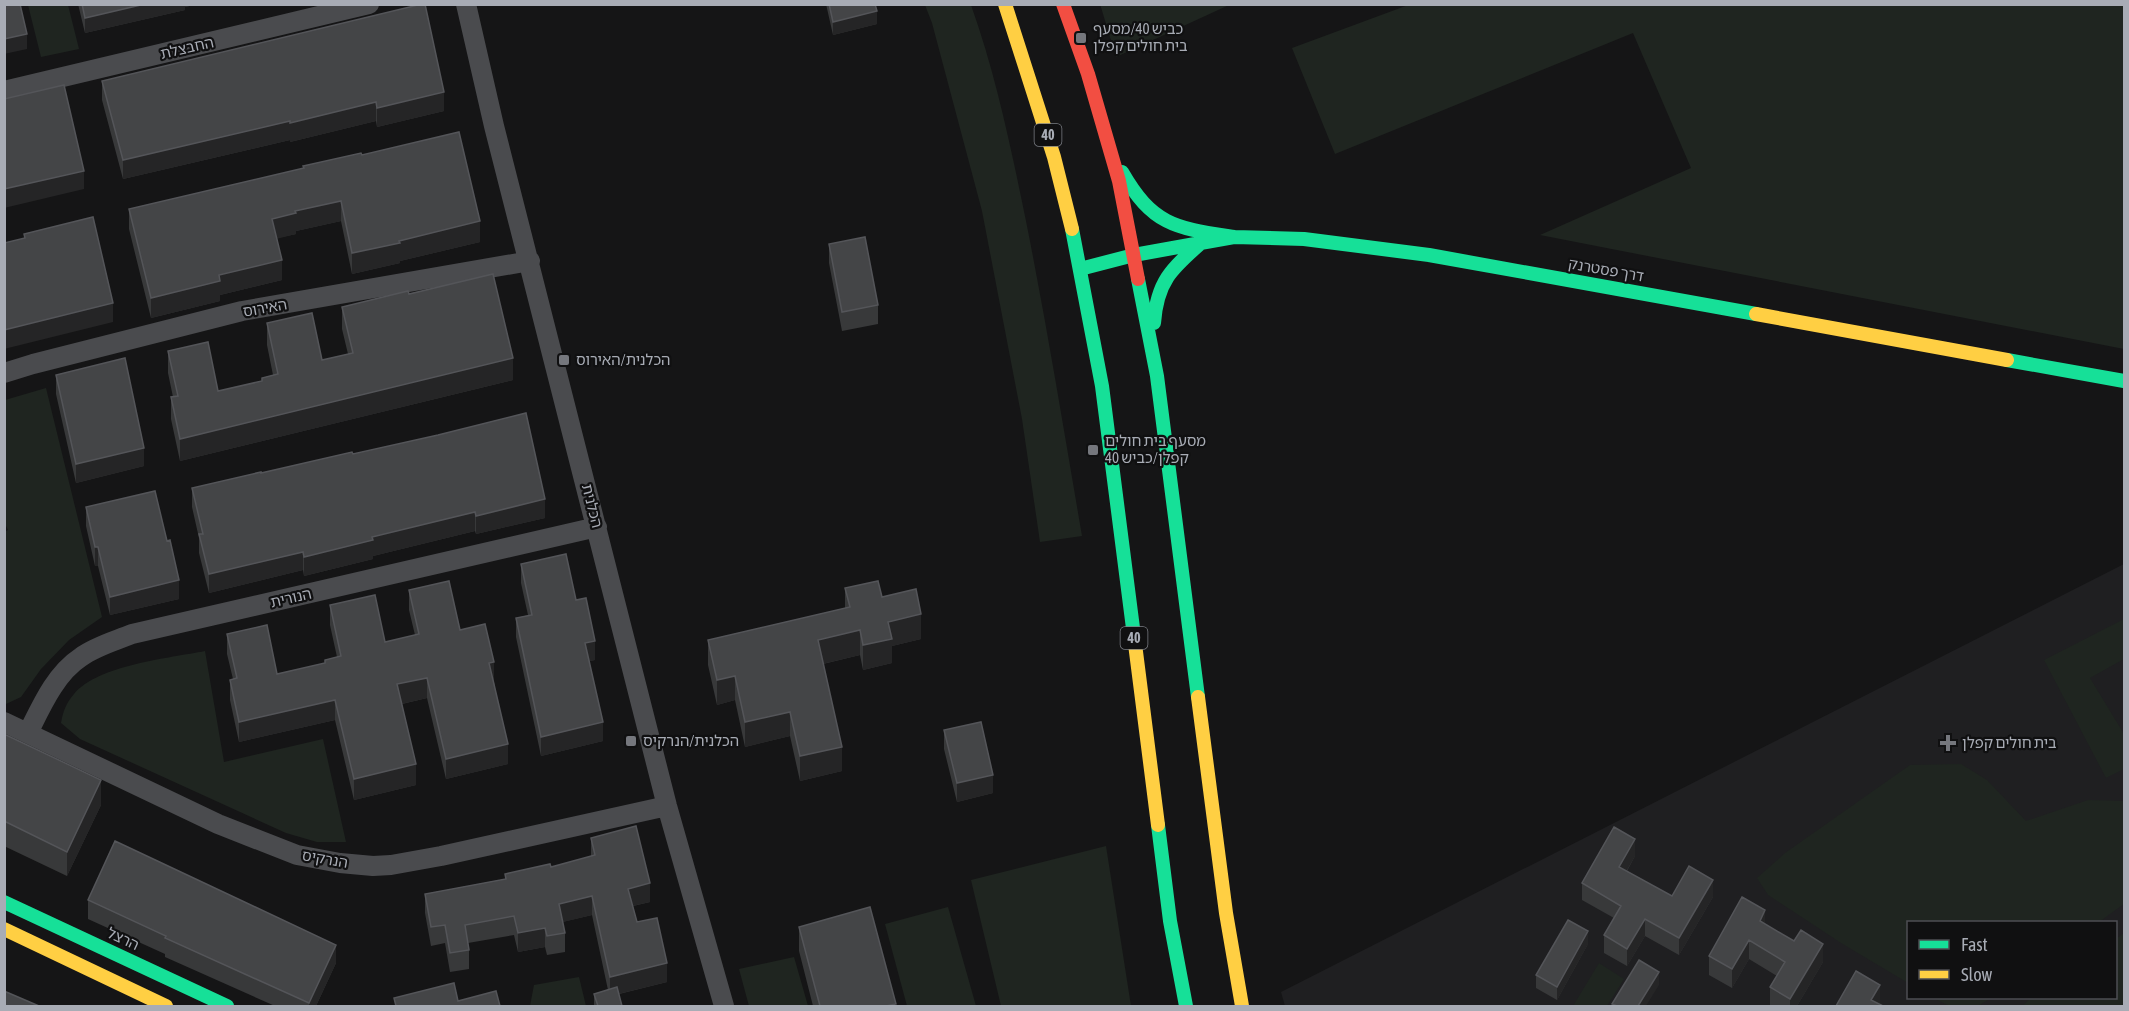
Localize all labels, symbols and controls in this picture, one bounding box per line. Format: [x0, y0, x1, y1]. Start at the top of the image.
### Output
place label: כביש 40/מסעף בית חולים קפלן [1093, 20, 1188, 54]
marker: כביש 40/מסעף בית חולים קפלן [1074, 31, 1088, 45]
street label: החבצלת [159, 33, 215, 62]
road number: 40 [1034, 124, 1062, 146]
street label: דרך פסטרנק [1567, 255, 1645, 284]
street label: האירוס [241, 295, 288, 320]
place label: הכלנית/האירוס [576, 351, 671, 368]
marker: הכלנית/האירוס [557, 353, 571, 367]
place label: מסעף בית חולים קפלן/כביש 40 [1105, 432, 1206, 466]
marker: מסעף בית חולים קפלן/כביש 40 [1086, 443, 1100, 457]
street label: הכלנית [579, 482, 606, 530]
street label: הנורית [269, 585, 313, 610]
road number: 40 [1120, 627, 1148, 649]
place label: הכלנית/הנרקיס [643, 732, 739, 749]
marker: הכלנית/הנרקיס [624, 734, 638, 748]
marker: בית חולים קפלן [1939, 734, 1957, 752]
place label: בית חולים קפלן [1962, 734, 2057, 751]
street label: הנרקיס [301, 846, 349, 871]
legend [1907, 921, 2117, 999]
street label: הרצל [104, 924, 142, 953]
text: Fast [1961, 934, 1988, 955]
text: Slow [1961, 964, 1992, 985]

